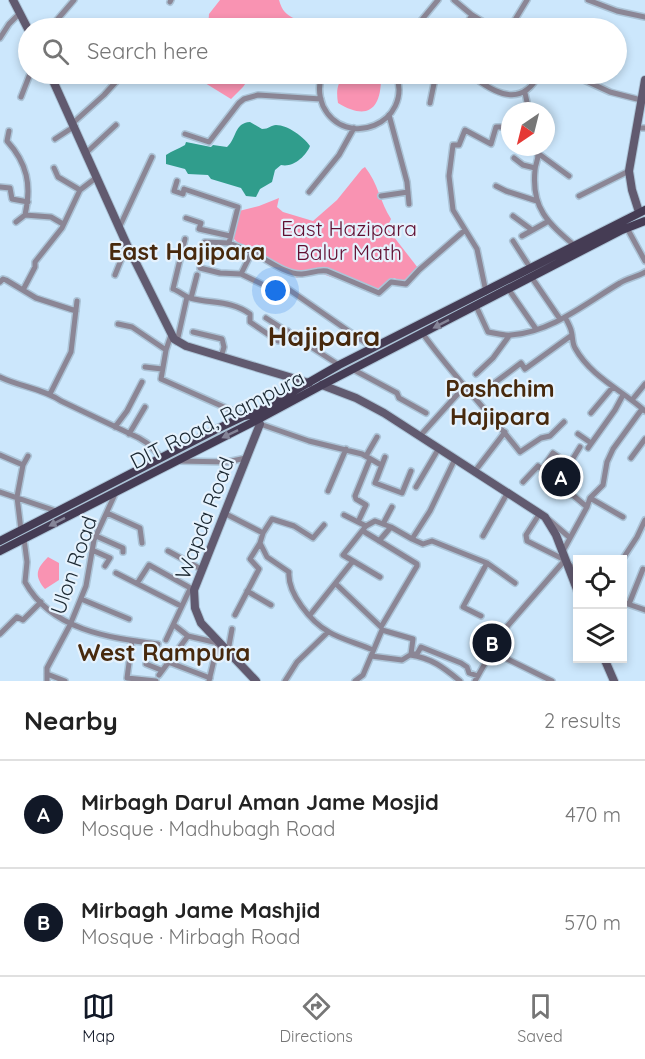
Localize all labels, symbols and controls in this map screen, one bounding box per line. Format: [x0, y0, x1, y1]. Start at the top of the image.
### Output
search box [18, 18, 627, 84]
icon: search [39, 35, 72, 68]
text: Search here [87, 37, 208, 65]
north arrow [501, 102, 555, 156]
park label: East Hazipara Balur Math [281, 215, 417, 265]
district label: East Hajipara [109, 236, 265, 266]
your location [261, 276, 290, 305]
district label: Hajipara [268, 319, 380, 353]
one-way arrow [432, 320, 449, 329]
street label: DIT Road, Rampura [126, 364, 308, 474]
district label: Pashchim Hajipara [445, 373, 555, 431]
one-way arrow [222, 429, 239, 438]
street label: Wapda Road [169, 453, 239, 583]
pin: A [542, 454, 580, 500]
street label: Ulon Road [44, 512, 102, 618]
one-way arrow [48, 517, 65, 527]
map controls [573, 555, 627, 663]
button: locate [573, 555, 627, 609]
button: layers [573, 609, 627, 663]
pin: B [472, 620, 512, 666]
district label: West Rampura [78, 637, 250, 667]
text: Nearby [24, 704, 118, 737]
text: 2 results [544, 708, 621, 733]
text: Mirbagh Darul Aman Jame Mosjid [81, 788, 439, 816]
text: A [37, 802, 50, 827]
text: 470 m [565, 802, 621, 827]
text: Mosque · Madhubagh Road [81, 816, 335, 841]
text: Mirbagh Jame Mashjid [81, 896, 320, 924]
text: B [37, 910, 50, 935]
text: 570 m [564, 910, 621, 935]
text: Mosque · Mirbagh Road [81, 924, 300, 949]
tab: Map [82, 990, 115, 1046]
tab: Directions [280, 990, 353, 1046]
tab: Saved [517, 990, 563, 1046]

